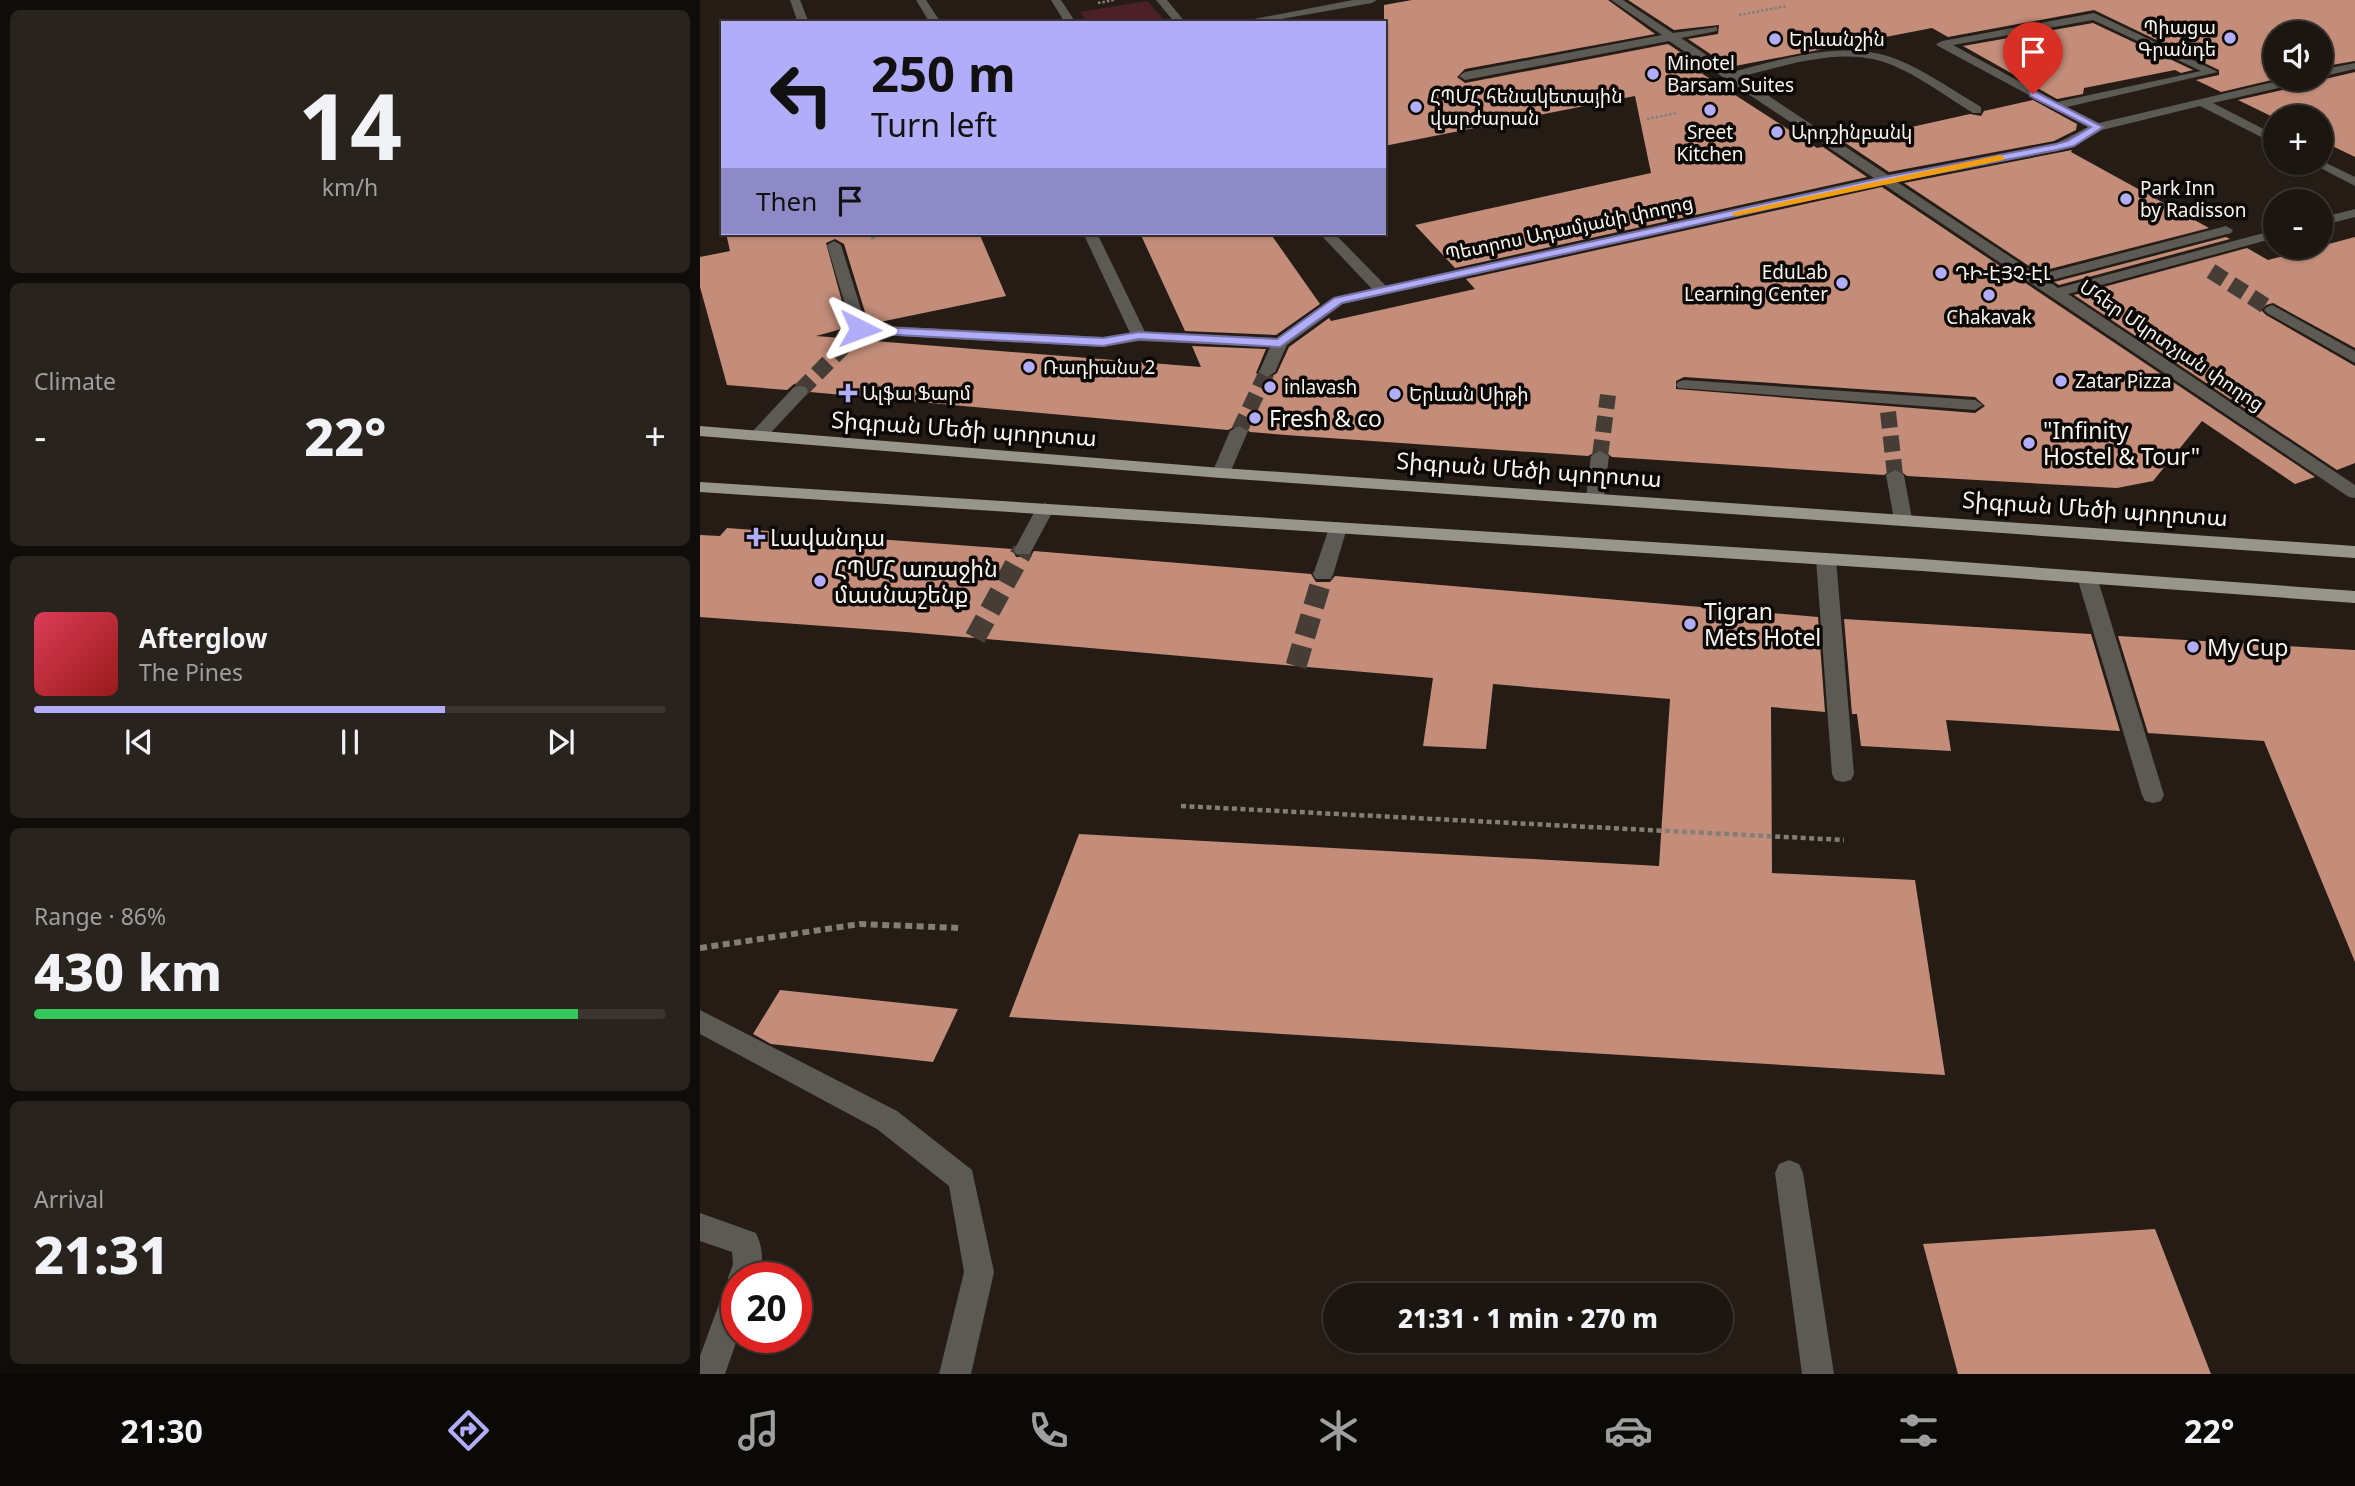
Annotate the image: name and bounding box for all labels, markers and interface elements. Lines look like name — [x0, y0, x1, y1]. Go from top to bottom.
place label: Պիացա Գրանդե — [2138, 14, 2216, 62]
map controls — [2263, 21, 2333, 259]
button: sound — [2263, 21, 2333, 91]
pin — [2003, 22, 2063, 94]
place label: Երևանշին — [1789, 26, 1885, 52]
marker: Պիացա Գրանդե — [2222, 30, 2238, 46]
marker: Երևանշին — [1767, 31, 1783, 47]
icon: arrive — [2014, 33, 2052, 71]
text: 250 m — [871, 40, 1016, 106]
icon: left — [756, 49, 847, 140]
place label: Minotel Barsam Suites — [1667, 50, 1794, 98]
text: 14 — [298, 63, 402, 187]
marker: Minotel Barsam Suites — [1645, 66, 1661, 82]
place label: ՀՊՄՀ հենակետային վարժարան — [1430, 83, 1623, 131]
marker: ՀՊՄՀ հենակետային վարժարան — [1408, 99, 1424, 115]
marker: Sreet Kitchen — [1702, 102, 1718, 118]
text: Turn left — [871, 103, 997, 146]
button: + — [2263, 105, 2333, 175]
place label: Sreet Kitchen — [1677, 119, 1743, 167]
place label: Արդշինբանկ — [1791, 119, 1912, 145]
marker: Արդշինբանկ — [1769, 124, 1785, 140]
text: km/h — [322, 171, 378, 203]
place label: Park Inn by Radisson — [2140, 175, 2246, 223]
icon: arrive — [831, 182, 869, 220]
text: Then — [756, 183, 817, 219]
street label: Պետրոս Ադամյանի փողոց — [1443, 189, 1695, 267]
button: − — [2263, 189, 2333, 259]
marker: Park Inn by Radisson — [2118, 191, 2134, 207]
place label: EduLab Learning Center — [1684, 259, 1828, 307]
place label: ԴԻ-ԷՅՉ-ԷԼ — [1955, 260, 2051, 286]
marker: ԴԻ-ԷՅՉ-ԷԼ — [1933, 265, 1949, 281]
street label: Մհեր Մկրտչյան փողոց — [2075, 274, 2269, 416]
marker: EduLab Learning Center — [1834, 275, 1850, 291]
marker: Chakavak — [1981, 287, 1997, 303]
position arrow — [823, 292, 897, 366]
place label: Chakavak — [1946, 304, 2032, 330]
place label: Ռադիանս 2 — [1043, 354, 1155, 380]
marker: Ռադիանս 2 — [1021, 359, 1037, 375]
text: Climate — [34, 365, 116, 397]
place label: Zatar Pizza — [2075, 368, 2172, 394]
marker: Zatar Pizza — [2053, 373, 2069, 389]
place label: inlavash — [1284, 374, 1357, 400]
marker: inlavash — [1262, 379, 1278, 395]
place label: Ալֆա Ֆարմ — [862, 380, 971, 406]
place label: Երևան Սիթի — [1409, 381, 1529, 407]
marker: Ալֆա Ֆարմ — [840, 385, 856, 401]
marker: Երևան Սիթի — [1387, 386, 1403, 402]
text: 22° — [304, 400, 386, 471]
place label: Fresh & co — [1269, 402, 1382, 434]
street label: Տիգրան Մեծի պողոտա — [830, 403, 1098, 453]
text: − — [34, 409, 46, 461]
text: + — [644, 409, 666, 461]
marker: Fresh & co — [1247, 410, 1263, 426]
place label: "Infinity Hostel & Tour" — [2043, 414, 2200, 472]
marker: "Infinity Hostel & Tour" — [2021, 435, 2037, 451]
street label: Տիգրան Մեծի պողոտա — [1395, 444, 1663, 494]
street label: Տիգրան Մեծի պողոտա — [1961, 483, 2229, 533]
place label: Լավանդա — [770, 521, 885, 553]
marker: Լավանդա — [748, 529, 764, 545]
place label: ՀՊՄՀ առաջին մասնաշենք — [834, 552, 998, 610]
marker: ՀՊՄՀ առաջին մասնաշենք — [812, 573, 828, 589]
place label: Tigran Mets Hotel — [1704, 595, 1821, 653]
marker: Tigran Mets Hotel — [1682, 616, 1698, 632]
text: Afterglow — [139, 620, 267, 656]
place label: My Cup — [2207, 631, 2288, 663]
marker: My Cup — [2185, 639, 2201, 655]
text: The Pines — [139, 656, 243, 688]
icon: previous — [120, 723, 158, 761]
icon: pause — [331, 723, 369, 761]
icon: next — [542, 723, 580, 761]
text: Range · 86% — [34, 900, 166, 932]
text: 430 km — [34, 935, 222, 1006]
text: Arrival — [34, 1183, 104, 1215]
text: 21:31 — [34, 1218, 169, 1289]
speed limit sign: 20 — [721, 1262, 812, 1353]
text: 21:31 · 1 min · 270 m — [1398, 1300, 1658, 1336]
icon: directions — [444, 1406, 493, 1455]
icon: music — [734, 1406, 783, 1455]
icon: phone — [1024, 1406, 1073, 1455]
icon: climate — [1314, 1406, 1363, 1455]
icon: car — [1604, 1406, 1653, 1455]
icon: filters — [1894, 1406, 1943, 1455]
text: 21:30 — [121, 1409, 203, 1452]
text: 22° — [2184, 1409, 2234, 1452]

